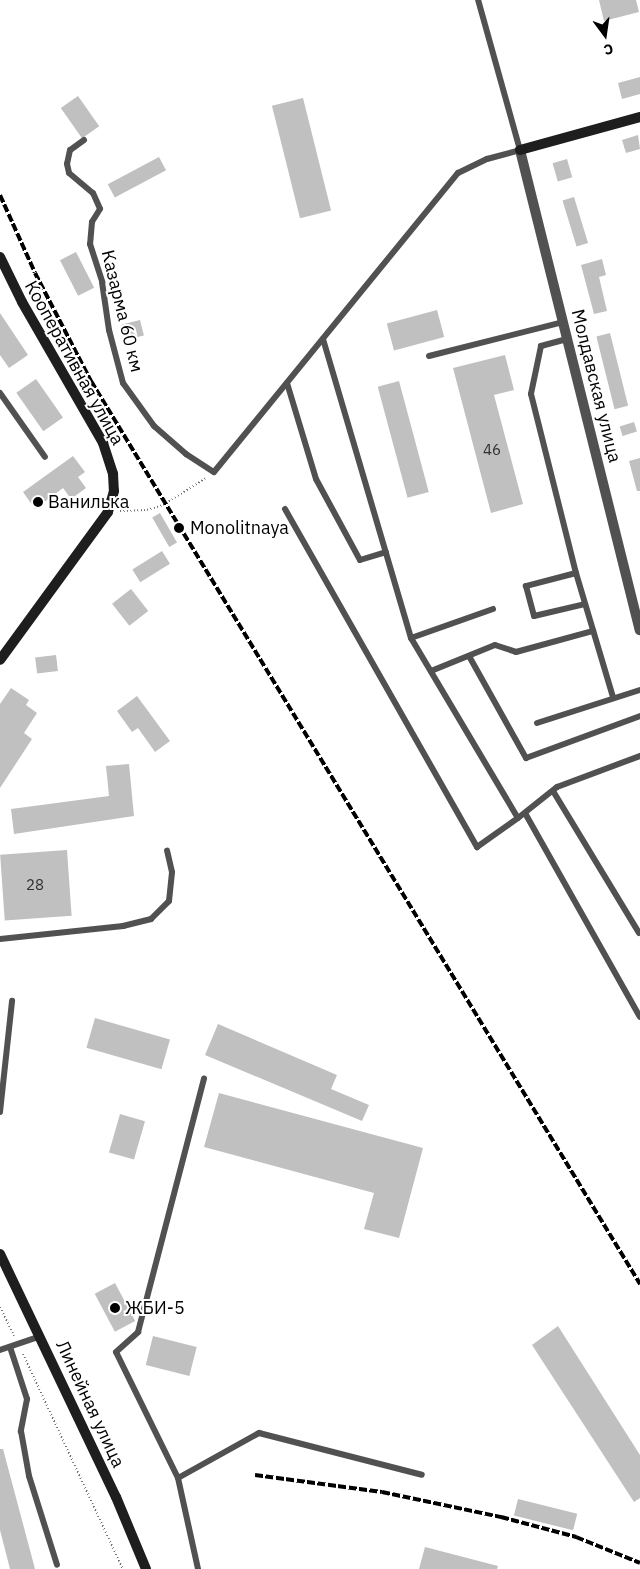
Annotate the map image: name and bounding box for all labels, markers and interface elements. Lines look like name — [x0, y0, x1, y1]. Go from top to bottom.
north arrow — [580, 10, 630, 60]
text: С — [602, 40, 615, 59]
street label: Казарма 60 км — [96, 248, 148, 374]
street label: Кооперативная улица — [20, 277, 128, 449]
street label: Молдавская улица — [566, 307, 626, 465]
house number: 46 — [483, 441, 501, 459]
place label: Ванилька — [48, 491, 129, 513]
marker: Ванилька — [32, 496, 44, 508]
place label: Monolitnaya — [190, 517, 289, 539]
marker: Monolitnaya — [172, 521, 186, 535]
house number: 28 — [26, 876, 44, 894]
place label: ЖБИ-5 — [125, 1297, 185, 1319]
marker: ЖБИ-5 — [109, 1302, 121, 1314]
street label: Линейная улица — [51, 1337, 129, 1471]

